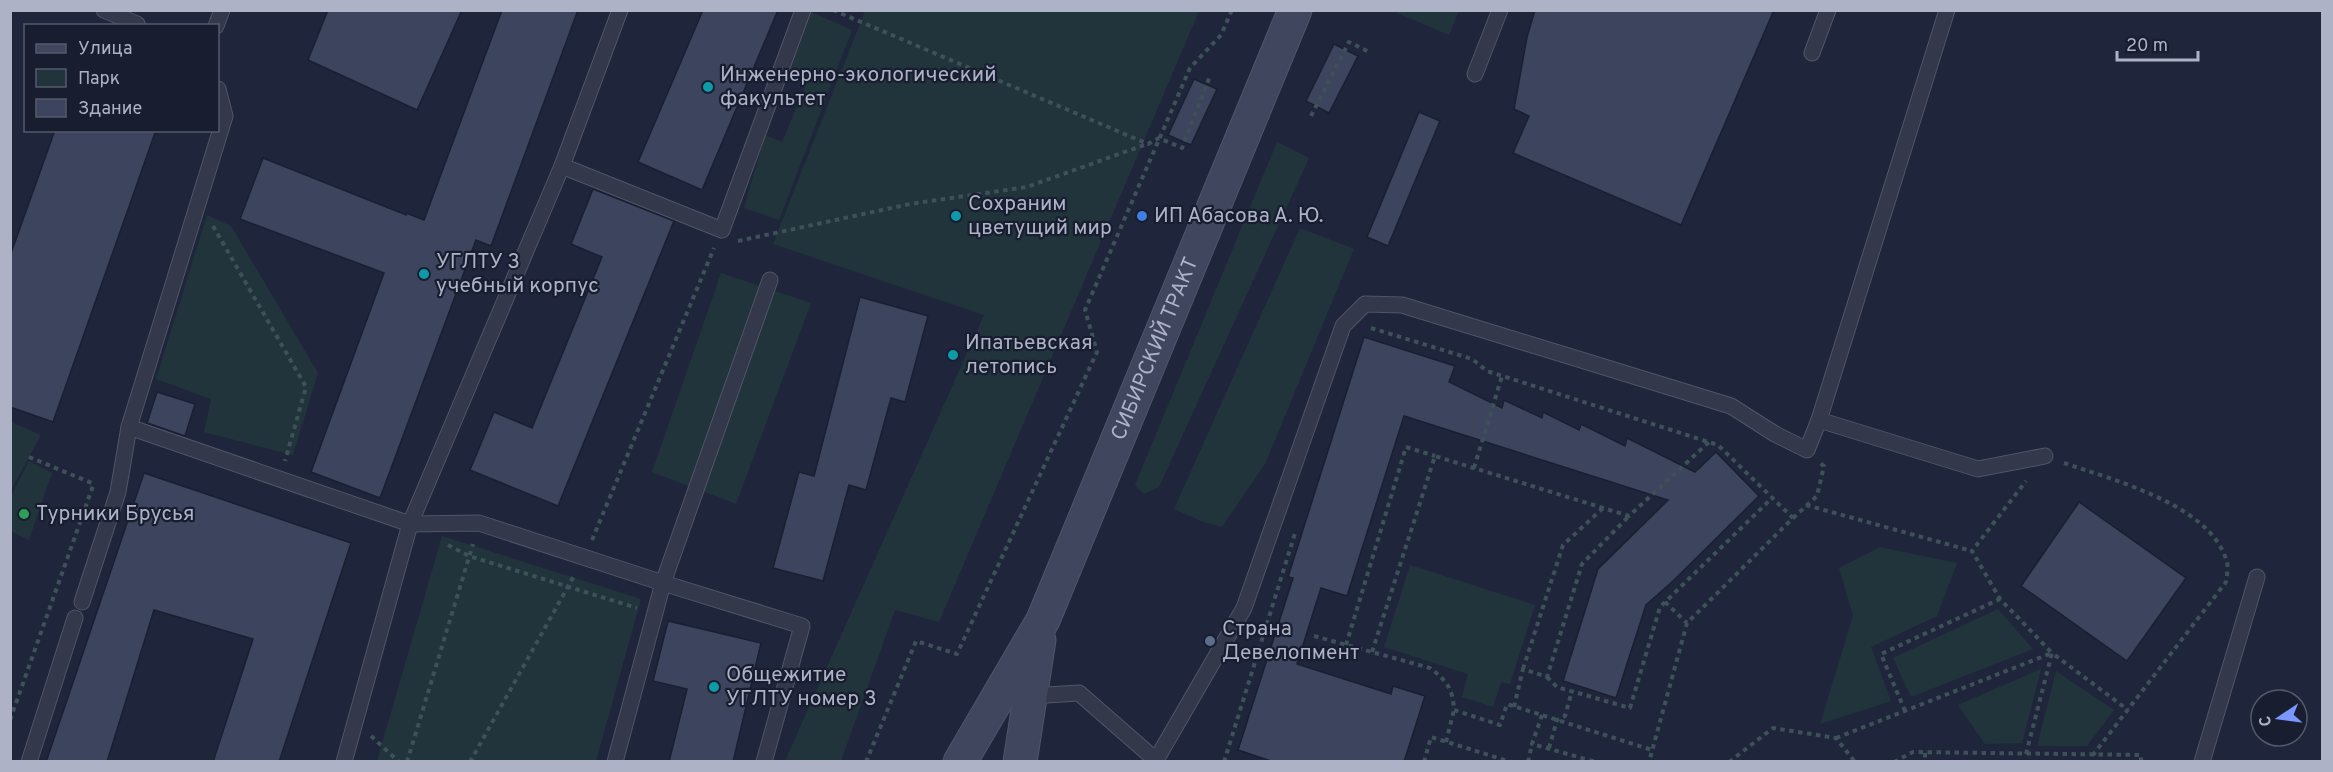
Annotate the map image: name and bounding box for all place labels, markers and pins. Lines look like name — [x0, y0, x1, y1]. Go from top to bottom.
place label: Инженерно-экологический факультет — [720, 62, 997, 113]
marker: Инженерно-экологический факультет — [701, 80, 715, 94]
place label: Сохраним цветущий мир — [968, 191, 1112, 242]
place label: ИП Абасова А. Ю. — [1154, 203, 1324, 230]
marker: Сохраним цветущий мир — [949, 209, 963, 223]
marker: ИП Абасова А. Ю. — [1135, 209, 1149, 223]
place label: УГЛТУ 3 учебный корпус — [436, 249, 599, 300]
marker: УГЛТУ 3 учебный корпус — [417, 267, 431, 281]
place label: Ипатьевская летопись — [965, 330, 1093, 381]
marker: Ипатьевская летопись — [946, 348, 960, 362]
place label: Турники Брусья — [36, 501, 194, 528]
marker: Турники Брусья — [17, 507, 31, 521]
place label: Страна Девелопмент — [1222, 616, 1360, 667]
marker: Страна Девелопмент — [1203, 634, 1217, 648]
place label: Общежитие УГЛТУ номер 3 — [726, 662, 877, 713]
marker: Общежитие УГЛТУ номер 3 — [707, 680, 721, 694]

